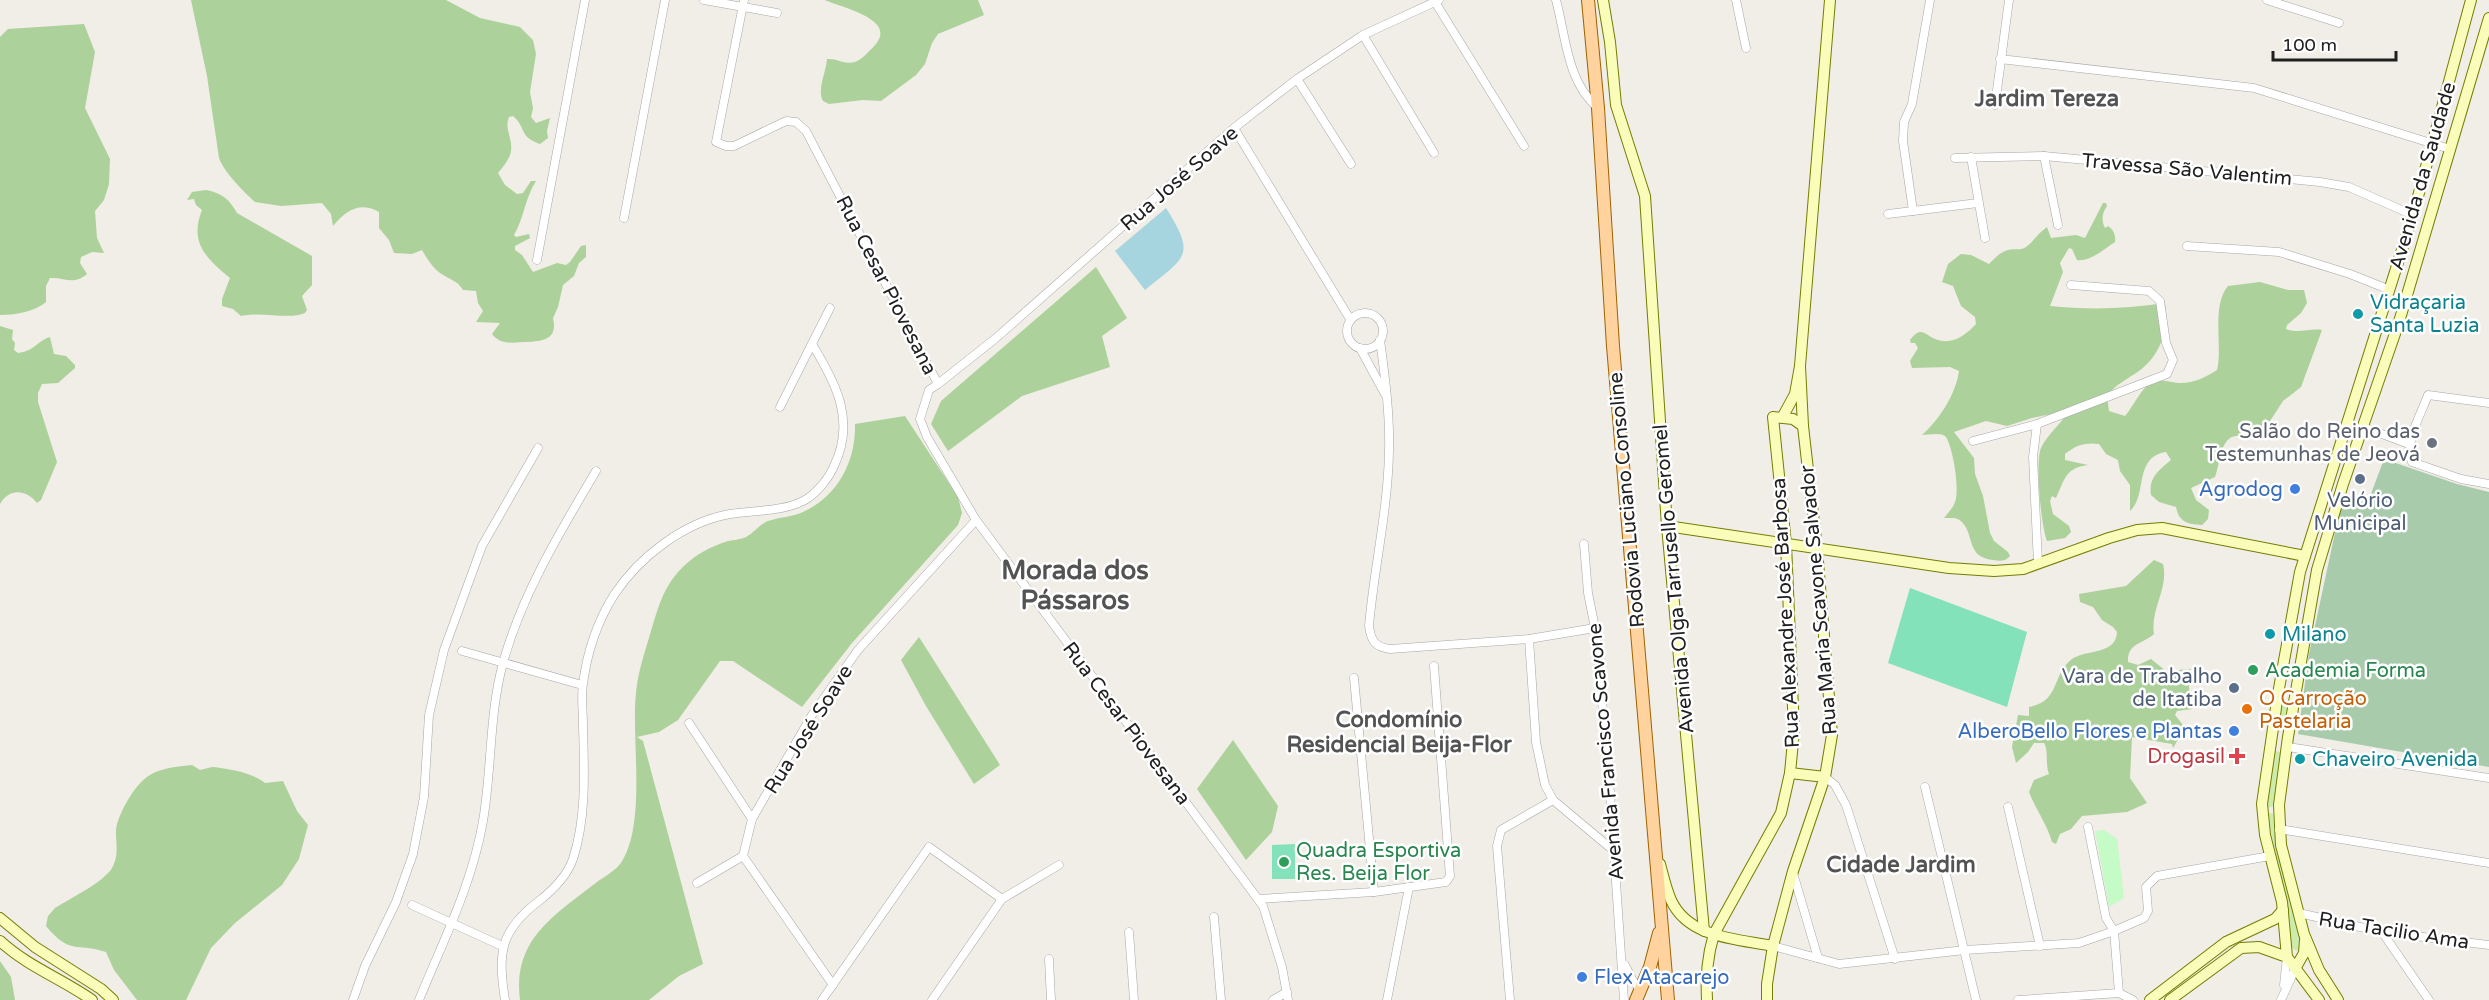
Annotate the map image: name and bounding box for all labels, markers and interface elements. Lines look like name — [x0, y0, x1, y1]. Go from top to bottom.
scale bar — [2273, 24, 2396, 62]
text: 100 m — [2282, 34, 2337, 56]
street label: Avenida da Saudade — [2385, 79, 2461, 273]
district label: Jardim Tereza — [1974, 86, 2119, 112]
street label: Rua José Soave — [1116, 121, 1243, 236]
street label: Travessa São Valentim — [2081, 149, 2293, 191]
street label: Rua Cesar Piovesana — [831, 192, 942, 379]
place label: Vidraçaria Santa Luzia — [2370, 291, 2479, 338]
marker: Vidraçaria Santa Luzia — [2351, 307, 2365, 321]
street label: Rodovia Luciano Consoline — [1604, 371, 1650, 629]
place label: Salão do Reino das Testemunhas de Jeová — [2205, 420, 2420, 467]
street label: Avenida Olga Tarrusello Geromel — [1649, 423, 1699, 735]
marker: Salão do Reino das Testemunhas de Jeová — [2425, 436, 2439, 450]
street label: Rua Maria Scavone Salvador — [1795, 464, 1843, 736]
marker: Velório Municipal — [2353, 472, 2367, 486]
street label: Rua Alexandre José Barbosa — [1767, 477, 1805, 749]
place label: Agrodog — [2199, 478, 2283, 502]
marker: Agrodog — [2288, 482, 2302, 496]
place label: Velório Municipal — [2314, 489, 2406, 536]
district label: Morada dos Pássaros — [1001, 555, 1149, 616]
street label: Avenida Francisco Scavone — [1583, 622, 1629, 882]
place label: Milano — [2282, 623, 2347, 647]
marker: Milano — [2263, 627, 2277, 641]
street label: Rua Cesar Piovesana — [1057, 637, 1195, 810]
place label: Academia Forma — [2265, 659, 2426, 683]
street label: Rua José Soave — [760, 661, 858, 799]
marker: Academia Forma — [2246, 663, 2260, 677]
place label: Vara de Trabalho de Itatiba — [2062, 665, 2222, 712]
marker: Vara de Trabalho de Itatiba — [2227, 681, 2241, 695]
place label: O Carroção Pastelaria — [2259, 687, 2367, 734]
marker: O Carroção Pastelaria — [2240, 702, 2254, 716]
district label: Condomínio Residencial Beija-Flor — [1286, 707, 1512, 758]
place label: AlberoBello Flores e Plantas — [1958, 720, 2222, 744]
marker: AlberoBello Flores e Plantas — [2227, 724, 2241, 738]
place label: Drogasil — [2147, 745, 2225, 769]
place label: Chaveiro Avenida — [2312, 748, 2478, 772]
marker: Drogasil — [2230, 749, 2244, 763]
marker: Chaveiro Avenida — [2293, 752, 2307, 766]
place label: Quadra Esportiva Res. Beija Flor — [1296, 839, 1461, 886]
district label: Cidade Jardim — [1826, 852, 1976, 878]
marker: Quadra Esportiva Res. Beija Flor — [1277, 855, 1291, 869]
street label: Rua Tacilio Ama — [2317, 907, 2471, 955]
place label: Flex Atacarejo — [1594, 966, 1729, 990]
marker: Flex Atacarejo — [1575, 970, 1589, 984]

